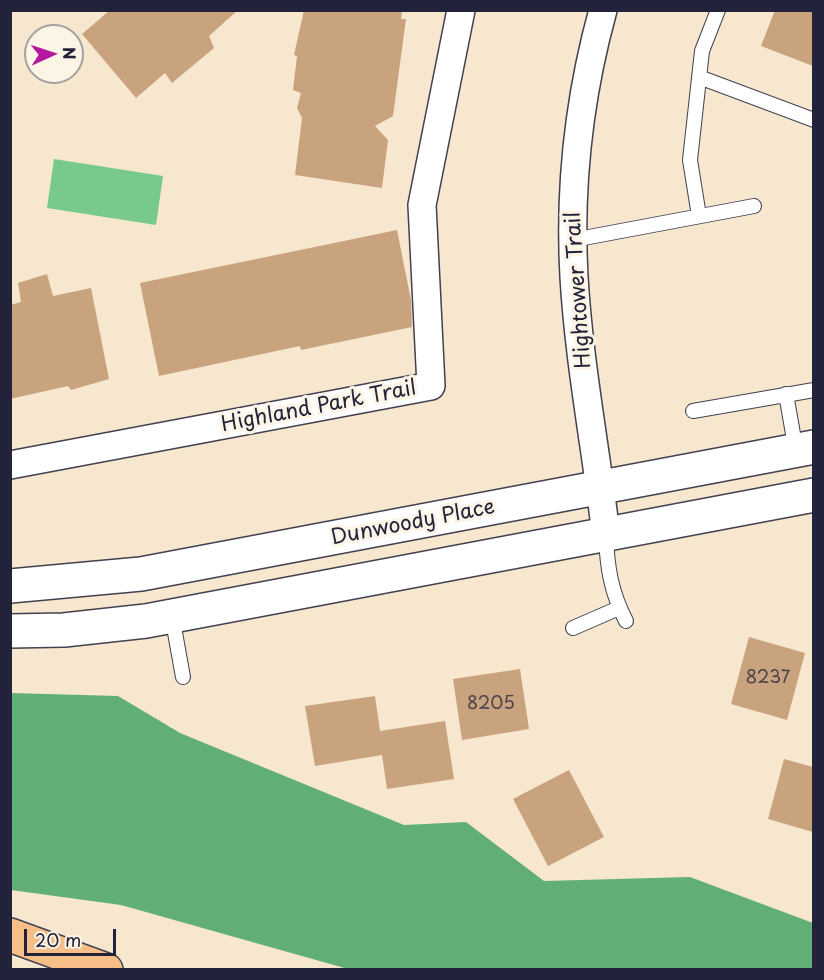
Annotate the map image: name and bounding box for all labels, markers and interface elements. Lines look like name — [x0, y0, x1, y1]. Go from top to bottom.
north arrow — [24, 24, 84, 84]
text: N — [58, 46, 82, 60]
street label: Hightower Trail — [561, 211, 597, 369]
street label: Highland Park Trail — [219, 376, 419, 438]
street label: Dunwoody Place — [329, 495, 497, 551]
house number: 8237 — [746, 667, 790, 689]
house number: 8205 — [467, 693, 515, 715]
scale bar — [27, 917, 118, 955]
text: 20 m — [35, 926, 81, 953]

